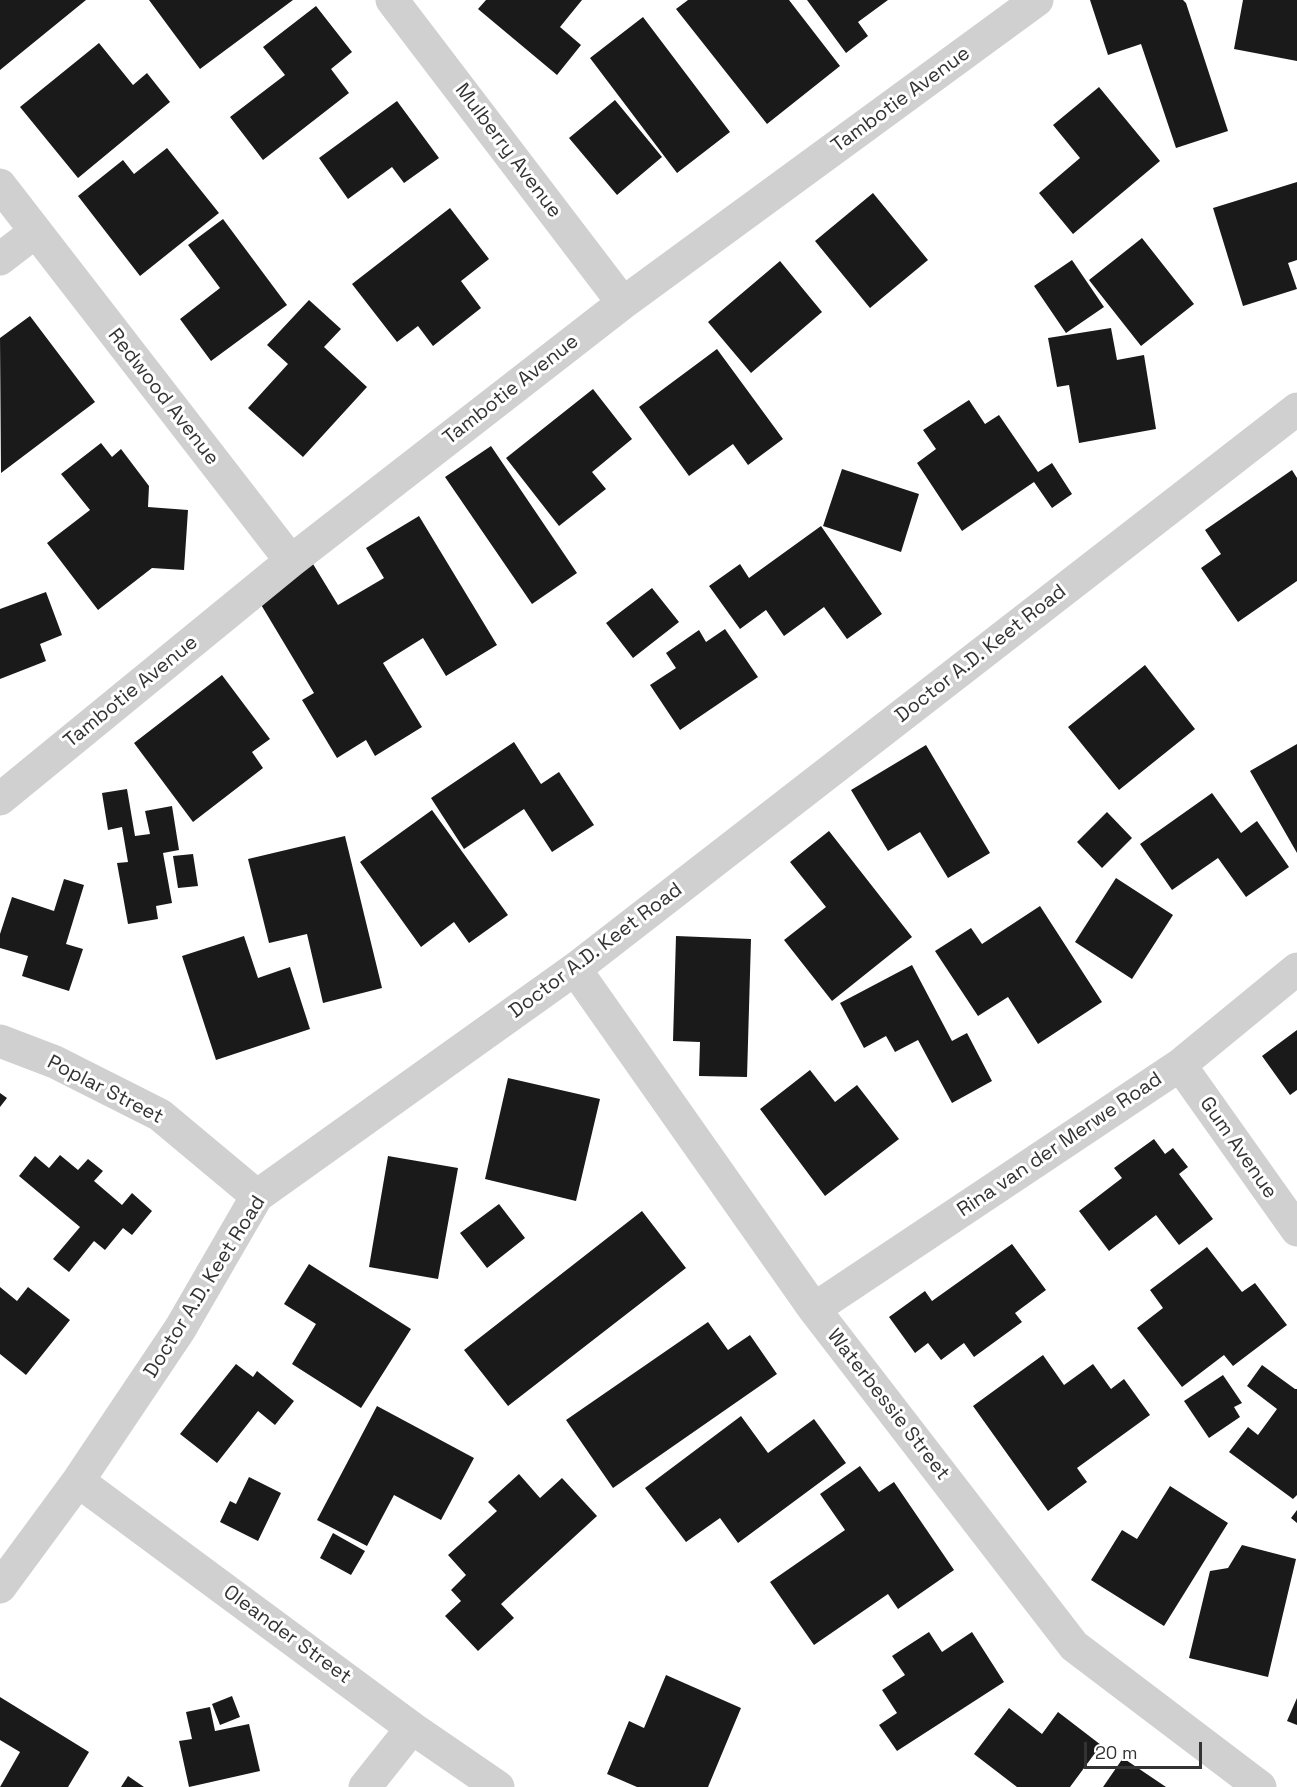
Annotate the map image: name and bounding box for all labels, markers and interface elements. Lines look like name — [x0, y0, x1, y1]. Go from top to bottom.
street label: Tambotie Avenue — [827, 42, 975, 158]
street label: Mulberry Avenue — [450, 79, 566, 223]
street label: Redwood Avenue — [102, 324, 224, 470]
street label: Tambotie Avenue — [438, 330, 584, 450]
street label: Doctor A.D. Keet Road — [891, 580, 1071, 728]
street label: Tambotie Avenue — [59, 631, 203, 753]
street label: Doctor A.D. Keet Road — [505, 878, 687, 1024]
street label: Poplar Street — [43, 1050, 167, 1130]
street label: Rina van der Merwe Road — [953, 1067, 1167, 1223]
street label: Gum Avenue — [1194, 1093, 1282, 1203]
street label: Doctor A.D. Keet Road — [139, 1191, 271, 1383]
street label: Waterbessie Street — [822, 1325, 954, 1485]
street label: Oleander Street — [218, 1580, 356, 1690]
scale bar — [1087, 1730, 1206, 1768]
text: 20 m — [1095, 1741, 1138, 1764]

